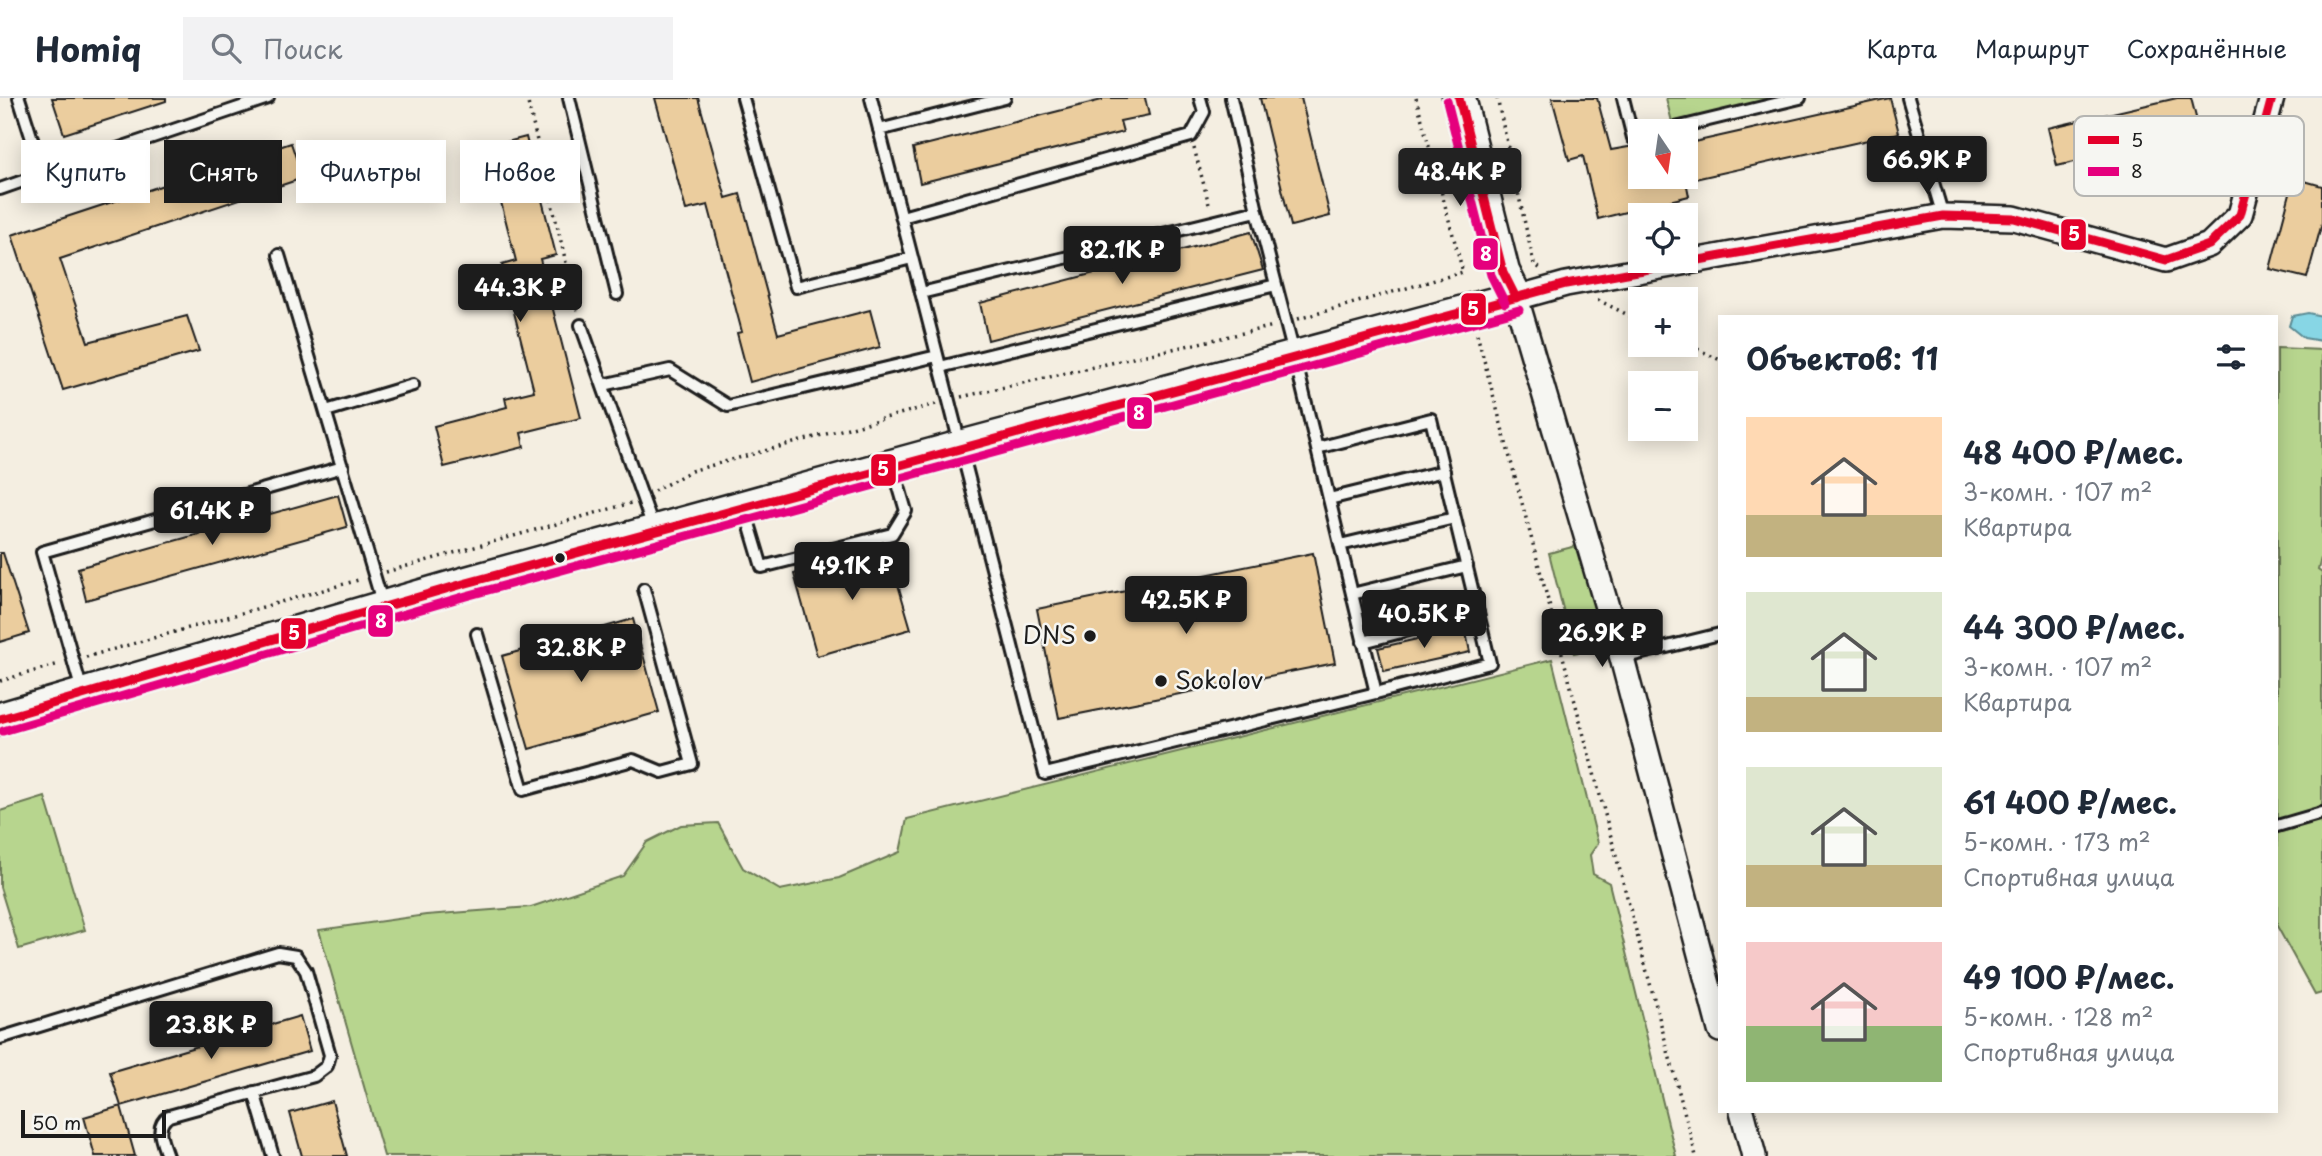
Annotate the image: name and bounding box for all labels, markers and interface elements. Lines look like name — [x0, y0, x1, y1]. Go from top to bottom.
search box — [183, 17, 673, 80]
text: Homiq — [35, 23, 141, 73]
icon: search — [207, 29, 245, 67]
text: Поиск — [263, 29, 342, 68]
text: Карта — [1866, 30, 1937, 66]
text: Маршрут — [1975, 30, 2089, 66]
text: Сохранённые — [2127, 30, 2287, 66]
legend — [2074, 116, 2304, 196]
north arrow — [1628, 119, 1698, 189]
map controls — [1628, 119, 1698, 441]
text: 5 — [2131, 125, 2143, 153]
pin: 66.9K ₽ — [1862, 136, 1992, 196]
chip: Купить — [21, 140, 150, 203]
chip: Снять — [164, 140, 282, 203]
chip: Фильтры — [296, 140, 446, 203]
chip: Новое — [460, 140, 580, 203]
text: 66.9K ₽ — [1883, 141, 1971, 176]
pin: 48.4K ₽ — [1395, 148, 1525, 208]
text: 48.4K ₽ — [1414, 153, 1506, 188]
text: 8 — [2131, 156, 2143, 184]
button: locate — [1628, 203, 1698, 273]
line badge: 5 — [2060, 218, 2087, 251]
text: 5 — [2068, 219, 2080, 247]
pin: 82.1K ₽ — [1057, 226, 1187, 286]
text: 82.1K ₽ — [1080, 231, 1164, 266]
line badge: 8 — [1472, 237, 1499, 271]
text: 8 — [1480, 239, 1492, 267]
pin: 44.3K ₽ — [455, 264, 585, 324]
text: 44.3K ₽ — [474, 269, 566, 304]
button: + — [1628, 287, 1698, 357]
line badge: 5 — [1460, 292, 1487, 326]
text: 5 — [1467, 294, 1479, 322]
text: Объектов: 11 — [1746, 335, 1939, 380]
icon: filters — [2212, 338, 2250, 376]
button: − — [1628, 371, 1698, 441]
line badge: 8 — [1126, 396, 1153, 430]
text: 8 — [1133, 398, 1145, 426]
text: 48 400 ₽/мес. — [1963, 429, 2183, 474]
icon: home — [1802, 445, 1886, 529]
line badge: 5 — [870, 453, 897, 487]
text: 5 — [877, 454, 889, 482]
text: 3-комн. · 107 m² — [1963, 474, 2152, 509]
pin: 61.4K ₽ — [147, 488, 277, 547]
text: 61.4K ₽ — [170, 492, 254, 527]
text: Квартира — [1963, 509, 2071, 544]
pin: 49.1K ₽ — [787, 542, 917, 602]
text: 49.1K ₽ — [810, 547, 894, 582]
unlabelled marker — [553, 551, 567, 565]
pin: 42.5K ₽ — [1121, 576, 1251, 636]
text: 42.5K ₽ — [1141, 581, 1231, 616]
pin: 40.5K ₽ — [1359, 590, 1489, 650]
text: 40.5K ₽ — [1378, 595, 1470, 630]
line badge: 8 — [367, 604, 394, 638]
text: 44 300 ₽/мес. — [1963, 604, 2185, 649]
text: 8 — [375, 606, 387, 634]
pin: 26.9K ₽ — [1537, 610, 1667, 669]
text: 26.9K ₽ — [1558, 614, 1646, 649]
place label: DNS — [1023, 616, 1076, 652]
line badge: 5 — [280, 617, 307, 650]
text: 5 — [288, 618, 300, 646]
icon: home — [1802, 620, 1886, 704]
pin: 32.8K ₽ — [516, 624, 646, 684]
marker: DNS — [1082, 628, 1098, 644]
text: 32.8K ₽ — [536, 629, 626, 664]
text: 3-комн. · 107 m² — [1963, 649, 2152, 684]
place label: Sokolov — [1175, 661, 1263, 697]
marker: Sokolov — [1153, 673, 1169, 689]
text: Квартира — [1963, 684, 2071, 719]
text: 61 400 ₽/мес. — [1963, 779, 2177, 824]
icon: home — [1802, 795, 1886, 879]
text: 5-комн. · 173 m² — [1963, 824, 2151, 859]
text: Спортивная улица — [1963, 859, 2174, 894]
text: 49 100 ₽/мес. — [1963, 954, 2175, 999]
icon: home — [1802, 970, 1886, 1054]
text: 5-комн. · 128 m² — [1963, 999, 2153, 1034]
pin: 23.8K ₽ — [146, 1002, 276, 1061]
text: 23.8K ₽ — [165, 1006, 257, 1041]
text: Спортивная улица — [1963, 1034, 2174, 1069]
scale bar — [21, 1107, 166, 1139]
text: 50 m — [32, 1108, 81, 1136]

